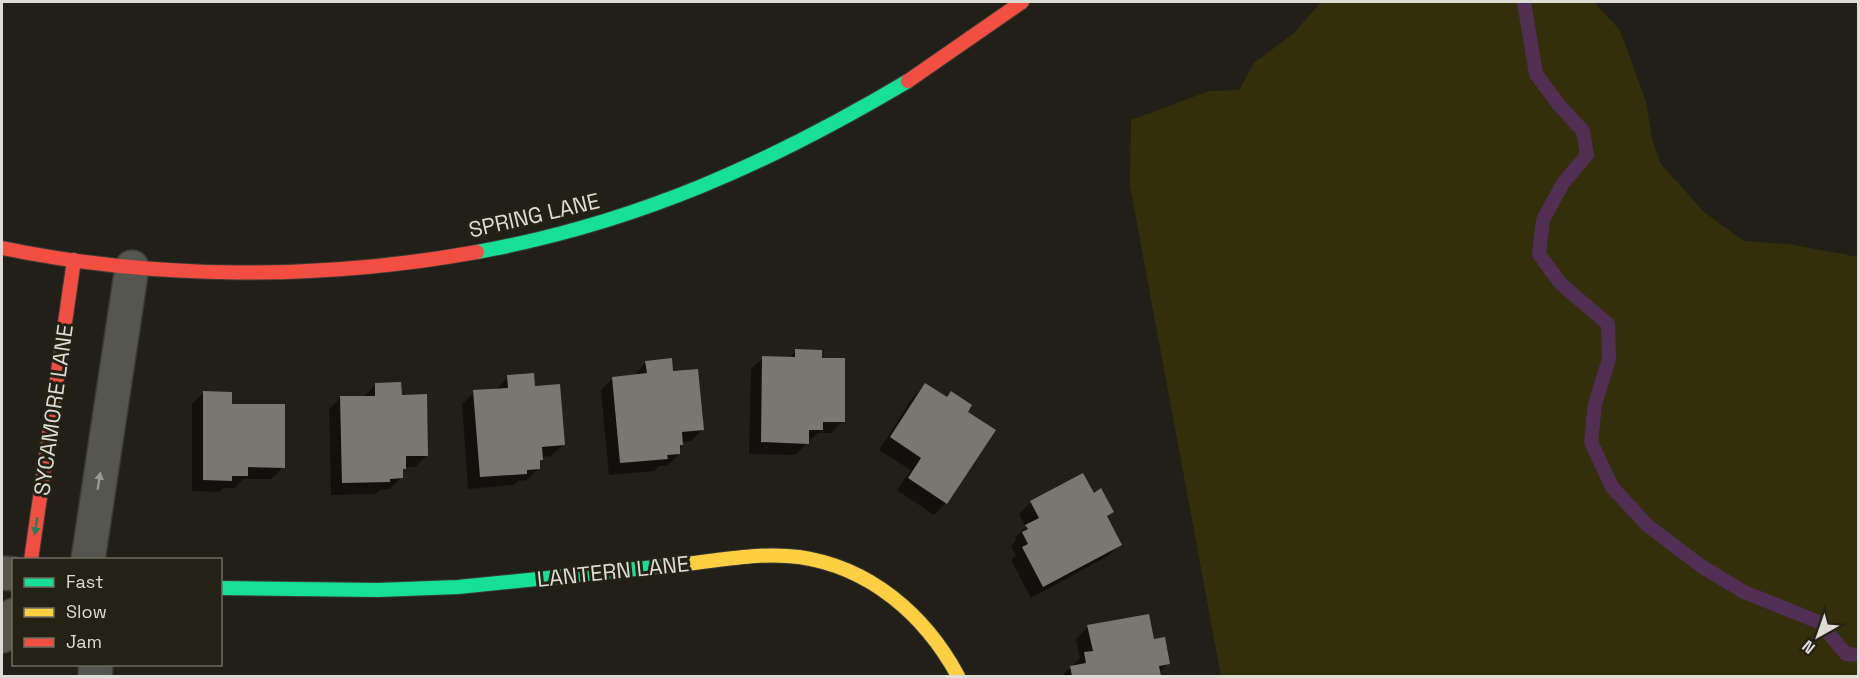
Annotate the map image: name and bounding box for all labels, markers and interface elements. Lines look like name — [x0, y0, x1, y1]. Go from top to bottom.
street label: SPRING LANE — [466, 186, 602, 244]
street label: SYCAMORE LANE — [27, 323, 79, 497]
one-way arrow — [95, 471, 104, 490]
one-way arrow — [32, 516, 41, 535]
street label: LANTERN LANE — [536, 549, 690, 593]
legend — [12, 558, 222, 666]
text: Fast — [66, 570, 103, 593]
text: Slow — [66, 600, 107, 623]
north arrow — [1788, 606, 1848, 666]
text: Jam — [66, 630, 102, 653]
text: N — [1798, 636, 1820, 659]

